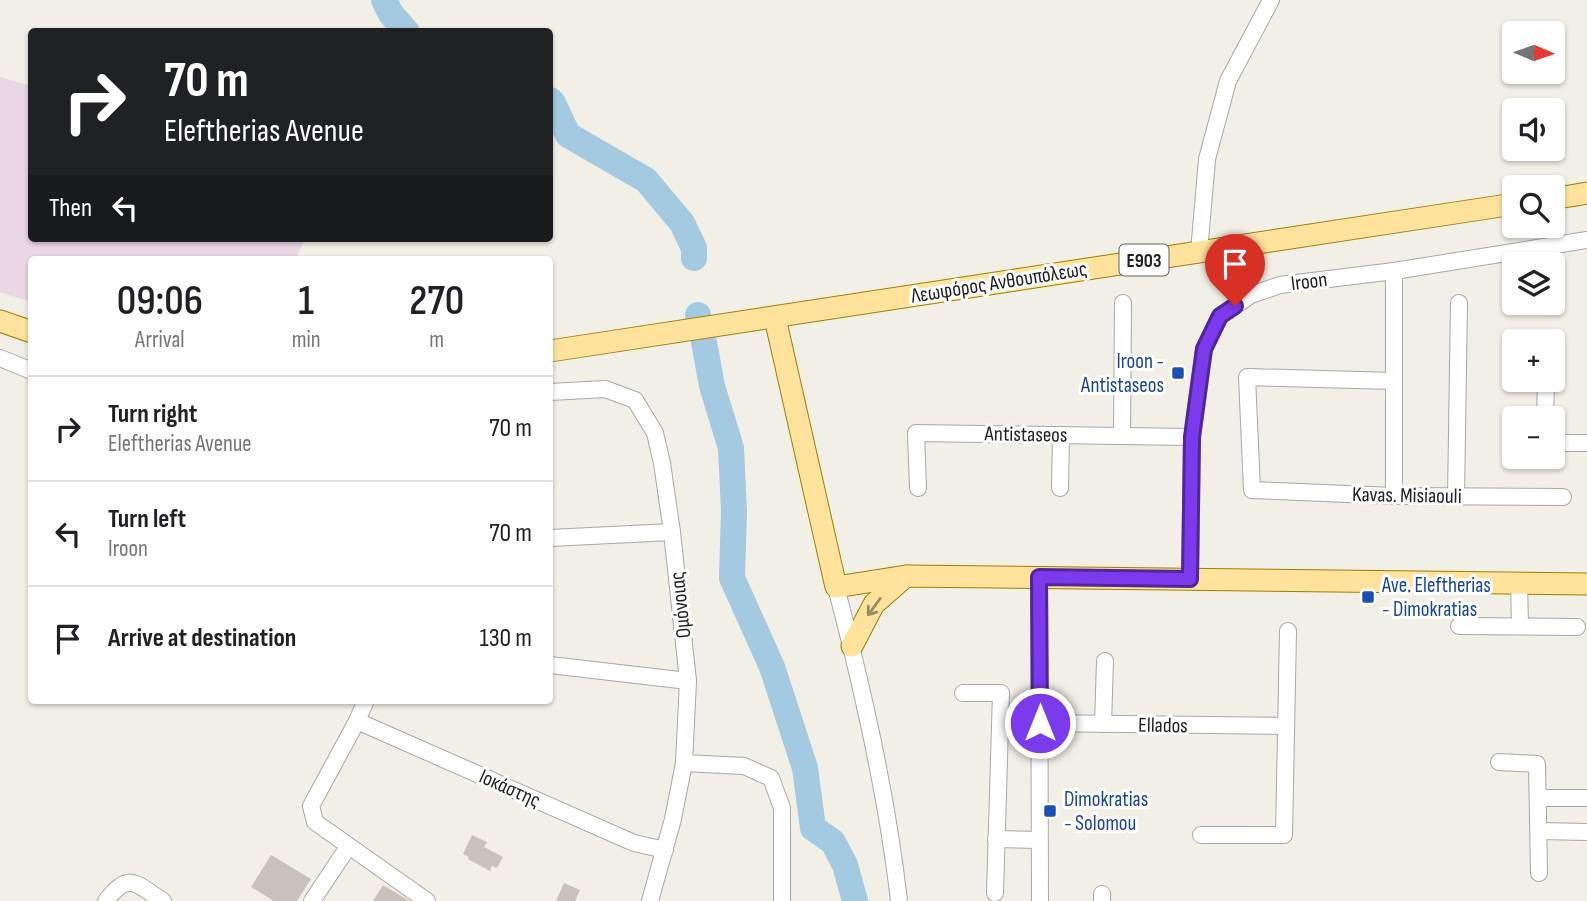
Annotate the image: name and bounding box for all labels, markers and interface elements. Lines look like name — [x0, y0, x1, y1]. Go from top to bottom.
north arrow — [1502, 21, 1564, 84]
map controls — [1502, 21, 1565, 469]
text: 70 m — [164, 52, 249, 111]
icon: right — [49, 56, 140, 147]
button: sound — [1502, 98, 1565, 161]
text: Eleftherias Avenue — [164, 112, 364, 151]
button: search — [1502, 175, 1565, 238]
icon: left — [106, 189, 144, 227]
text: Then — [49, 193, 92, 224]
pin — [1205, 234, 1265, 306]
road number: E903 — [1120, 244, 1168, 276]
icon: arrive — [1216, 245, 1254, 283]
button: layers — [1502, 252, 1565, 315]
street label: Λεωφόρος Ανθουπόλεως — [908, 256, 1089, 309]
street label: Iroon — [1289, 267, 1329, 296]
text: 09:06 — [117, 276, 203, 327]
text: 1 — [298, 276, 314, 327]
text: 270 — [409, 276, 464, 327]
text: Arrival — [135, 326, 185, 354]
text: min — [292, 326, 321, 354]
text: m — [429, 326, 444, 354]
button: + — [1502, 329, 1565, 392]
place label: Iroon - Antistaseos — [1080, 349, 1164, 398]
marker: Iroon - Antistaseos — [1170, 365, 1186, 381]
text: Turn right — [108, 399, 197, 430]
button: − — [1502, 406, 1565, 469]
icon: right — [49, 410, 87, 448]
text: 70 m — [489, 413, 532, 444]
street label: Antistaseos — [983, 421, 1068, 448]
text: Eleftherias Avenue — [108, 430, 252, 458]
street label: Kavas. Misiaouli — [1352, 482, 1462, 509]
text: Turn left — [108, 504, 186, 535]
icon: left — [49, 515, 87, 553]
text: 70 m — [489, 518, 532, 549]
text: Iroon — [108, 535, 148, 563]
street label: Ομόνοιας — [665, 570, 696, 639]
place label: Ave. Eleftherias - Dimokratias — [1381, 573, 1491, 622]
marker: Ave. Eleftherias - Dimokratias — [1360, 589, 1376, 605]
one-way arrow — [867, 598, 882, 617]
icon: arrive — [49, 620, 87, 658]
text: Arrive at destination — [108, 623, 296, 654]
text: 130 m — [480, 623, 532, 654]
position arrow — [1003, 686, 1077, 760]
street label: Ellados — [1138, 713, 1188, 738]
street label: Ιοκάστης — [475, 764, 544, 813]
place label: Dimokratias - Solomou — [1064, 787, 1148, 836]
marker: Dimokratias - Solomou — [1042, 803, 1058, 819]

